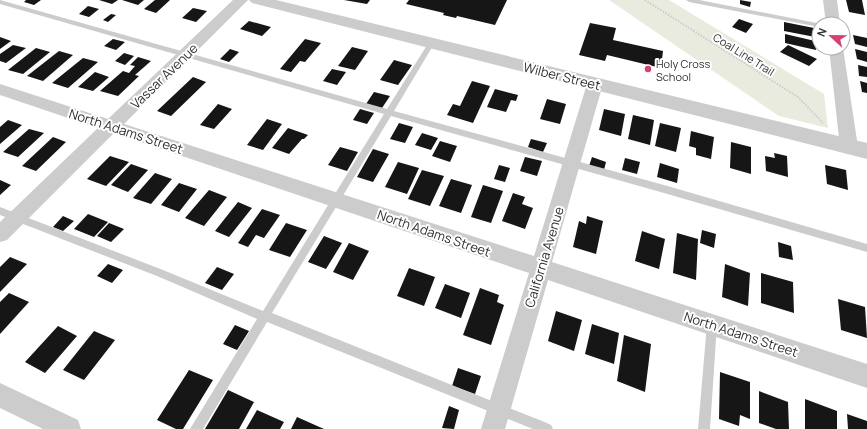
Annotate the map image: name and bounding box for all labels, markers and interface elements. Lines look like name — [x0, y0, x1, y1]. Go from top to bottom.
north arrow — [811, 16, 851, 56]
text: N — [813, 26, 830, 39]
street label: Coal Line Trail — [711, 29, 777, 79]
street label: Vassar Avenue — [126, 39, 202, 113]
place label: Holy Cross School — [656, 56, 711, 84]
street label: Wilber Street — [522, 58, 602, 94]
marker: Holy Cross School — [643, 64, 653, 74]
street label: North Adams Street — [67, 104, 185, 158]
street label: California Avenue — [520, 204, 568, 310]
street label: North Adams Street — [375, 205, 493, 261]
street label: North Adams Street — [682, 307, 800, 361]

